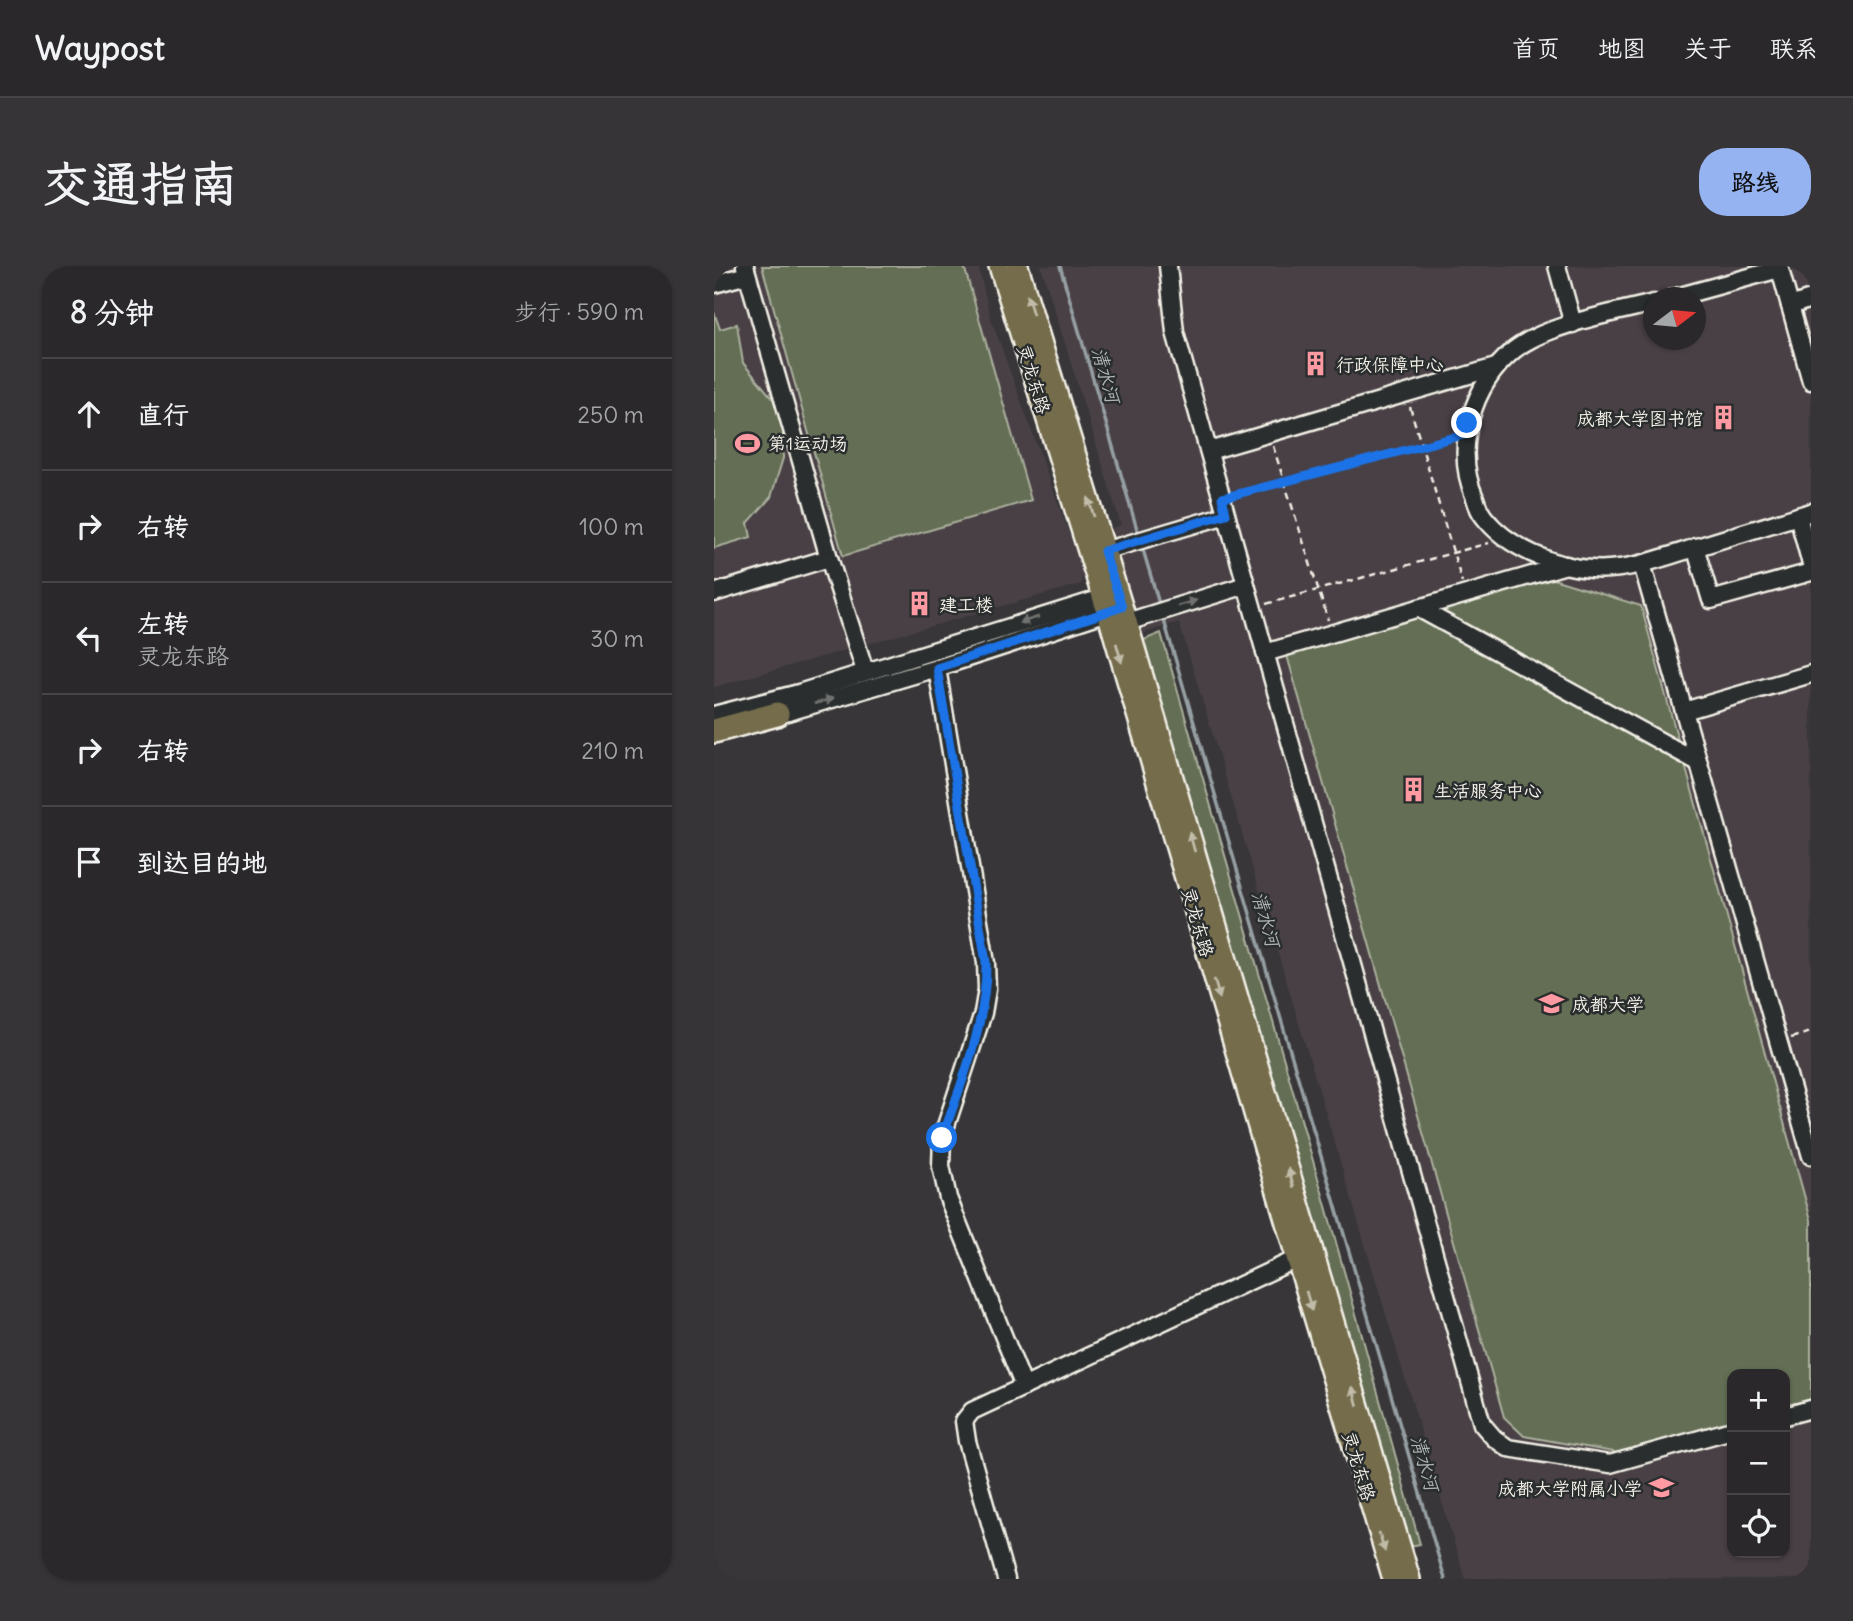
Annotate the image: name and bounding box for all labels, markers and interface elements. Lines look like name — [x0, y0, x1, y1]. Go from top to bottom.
text: Waypost — [35, 27, 165, 69]
text: 首页 — [1512, 33, 1560, 63]
text: 地图 — [1598, 33, 1646, 63]
text: 关于 — [1684, 33, 1732, 63]
text: 联系 — [1770, 33, 1818, 63]
button: 路线 — [1699, 148, 1811, 216]
text: 交通指南 — [42, 153, 238, 214]
north arrow — [1643, 287, 1706, 350]
text: 8 分钟 — [70, 293, 154, 331]
one-way arrow — [1024, 294, 1034, 315]
text: 步行 · 590 m — [515, 297, 644, 326]
street label: 灵龙东路 — [1012, 341, 1056, 417]
water label: 清水河 — [1087, 344, 1126, 409]
building icon: 行政保障中心 — [1302, 350, 1330, 378]
place label: 行政保障中心 — [1336, 353, 1444, 376]
icon: ahead — [70, 395, 108, 433]
text: 直行 — [137, 398, 189, 431]
text: 250 m — [577, 400, 644, 429]
building icon: 成都大学图书馆 — [1709, 404, 1737, 432]
route end — [1451, 407, 1482, 438]
place label: 成都大学图书馆 — [1577, 407, 1703, 430]
sports icon: 第1运动场 — [734, 429, 762, 457]
place label: 第1运动场 — [768, 432, 847, 455]
one-way arrow — [1085, 496, 1096, 517]
icon: right — [70, 507, 108, 545]
text: 右转 — [137, 510, 189, 543]
text: 100 m — [579, 512, 644, 541]
building icon: 建工楼 — [905, 590, 933, 618]
place label: 建工楼 — [939, 593, 993, 616]
one-way arrow — [1177, 598, 1198, 608]
text: 左转 — [137, 607, 189, 640]
one-way arrow — [1018, 616, 1039, 626]
icon: left — [70, 619, 108, 657]
text: 30 m — [590, 624, 644, 653]
text: 灵龙东路 — [137, 641, 229, 670]
one-way arrow — [1114, 643, 1124, 664]
one-way arrow — [814, 695, 835, 705]
icon: right — [70, 731, 108, 769]
text: 右转 — [137, 734, 189, 767]
text: 210 m — [581, 736, 644, 765]
building icon: 生活服务中心 — [1400, 776, 1428, 804]
place label: 生活服务中心 — [1434, 779, 1542, 802]
one-way arrow — [1186, 832, 1196, 853]
icon: arrive — [70, 843, 108, 881]
text: 到达目的地 — [137, 846, 267, 879]
street label: 灵龙东路 — [1177, 884, 1219, 960]
water label: 清水河 — [1247, 888, 1286, 953]
one-way arrow — [1213, 978, 1223, 999]
school or university icon: 成都大学 — [1538, 990, 1566, 1018]
place label: 成都大学 — [1572, 993, 1644, 1016]
route start — [926, 1122, 957, 1153]
one-way arrow — [1285, 1167, 1295, 1188]
one-way arrow — [1305, 1291, 1315, 1312]
map controls — [1727, 1369, 1790, 1558]
button: + — [1727, 1369, 1790, 1432]
one-way arrow — [1350, 1385, 1360, 1406]
street label: 灵龙东路 — [1337, 1428, 1381, 1504]
water label: 清水河 — [1406, 1432, 1445, 1497]
button: − — [1727, 1432, 1790, 1495]
school or university icon: 成都大学附属小学 — [1648, 1474, 1676, 1502]
place label: 成都大学附属小学 — [1498, 1477, 1642, 1500]
button: locate — [1727, 1495, 1790, 1558]
one-way arrow — [1377, 1532, 1388, 1553]

